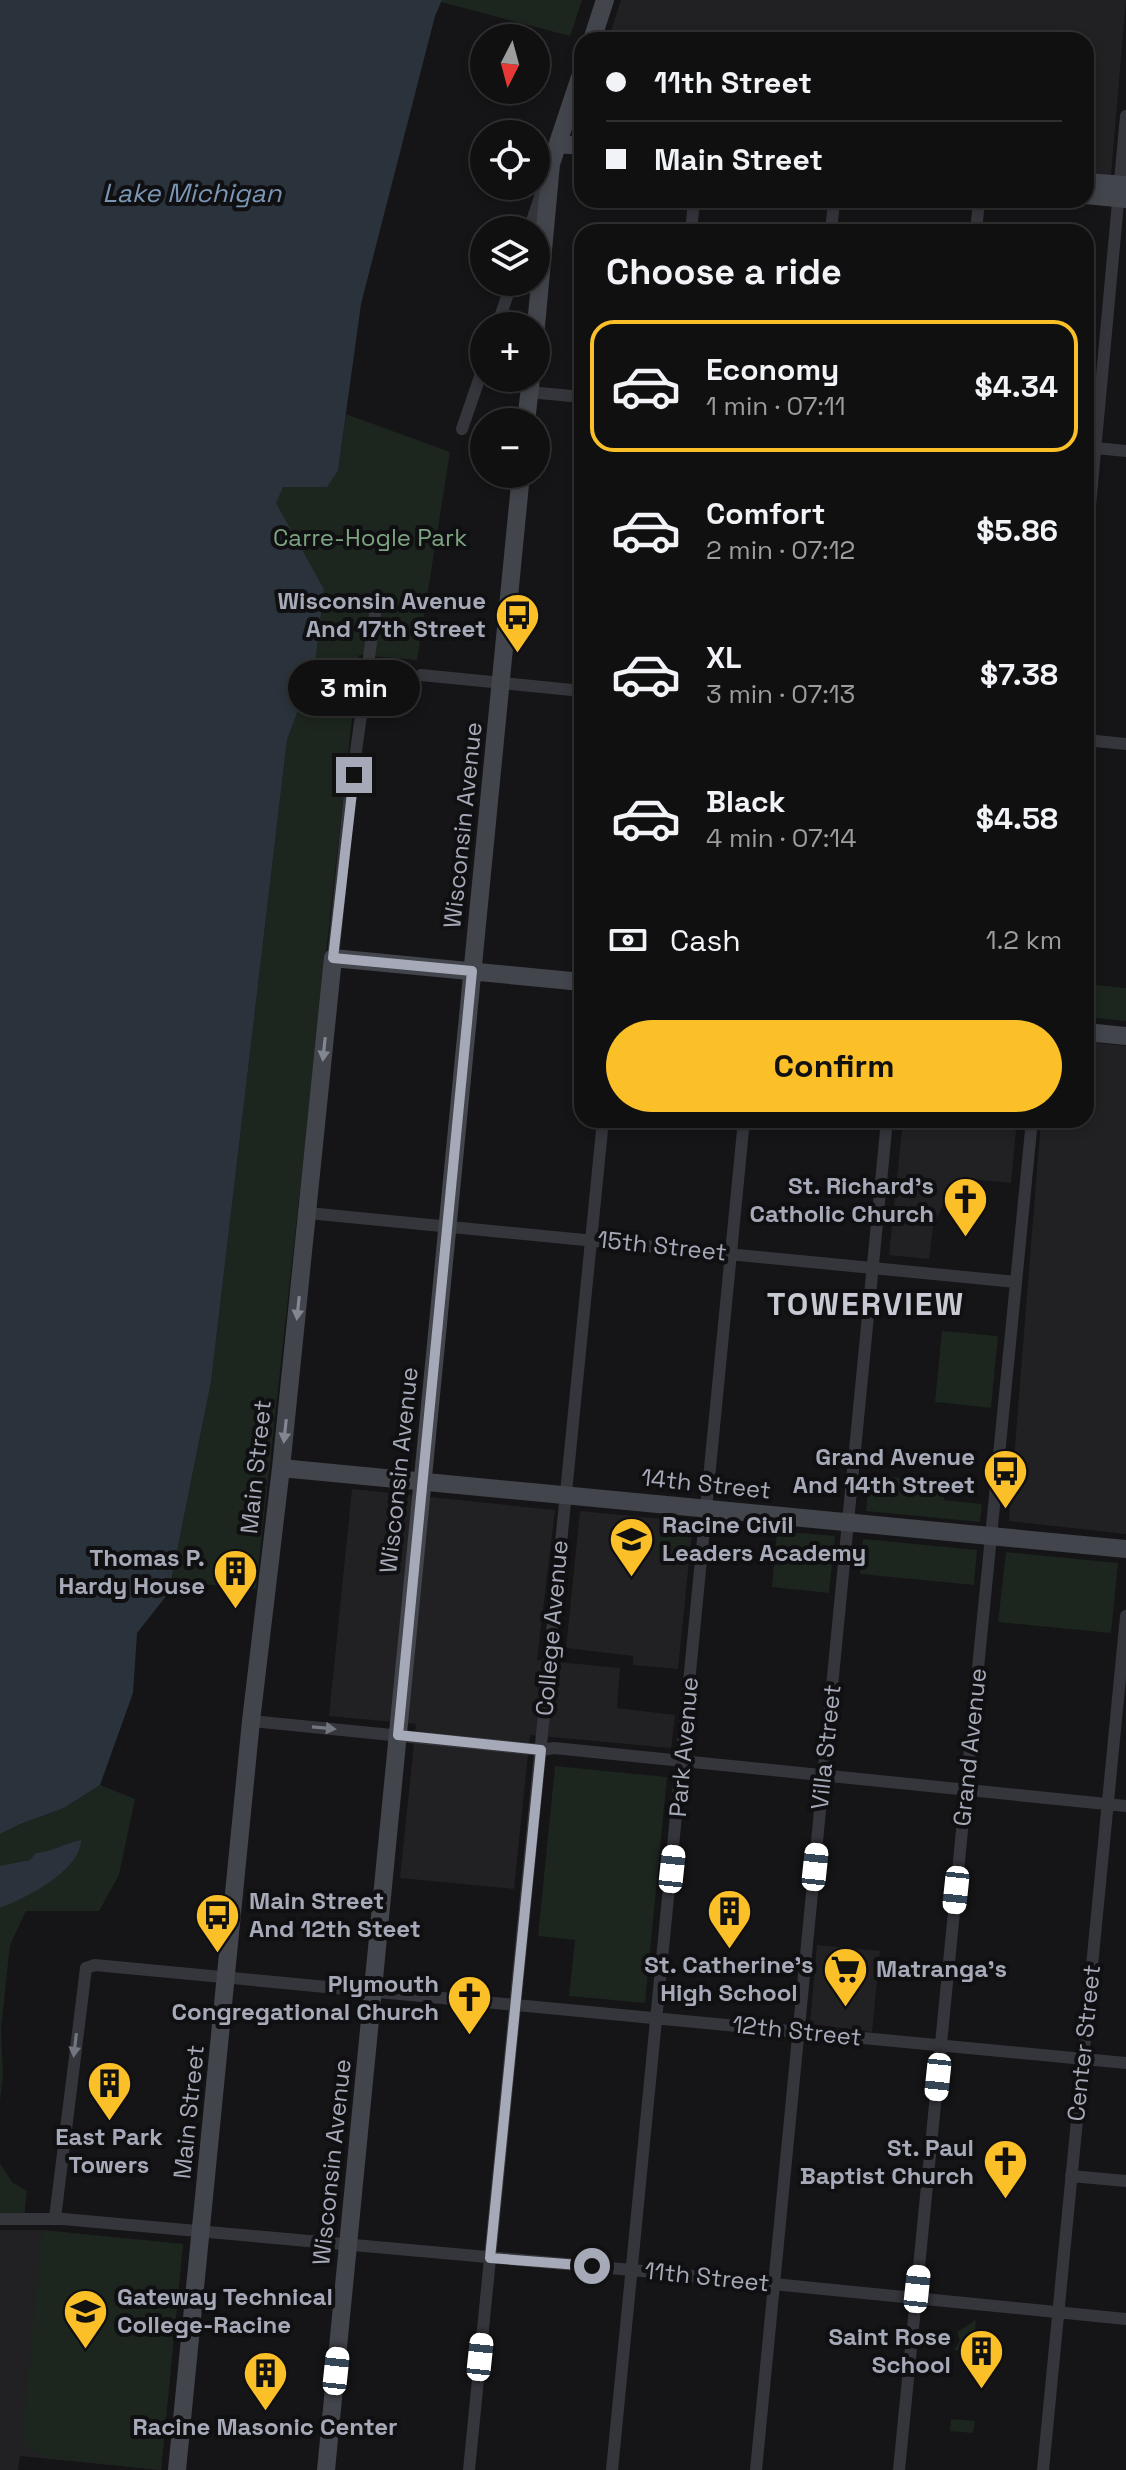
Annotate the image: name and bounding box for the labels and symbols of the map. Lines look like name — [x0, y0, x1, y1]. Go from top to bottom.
north arrow — [470, 24, 550, 104]
water label: Lake Michigan — [103, 176, 282, 210]
park label: Carre-Hogle Park — [273, 522, 467, 553]
place label: Wisconsin Avenue And 17th Street — [278, 585, 486, 644]
bus stop icon: Wisconsin Avenue And 17th Street — [493, 591, 541, 654]
callout: 3 min — [288, 659, 420, 715]
street label: Wisconsin Avenue — [436, 720, 489, 930]
route end — [336, 757, 372, 793]
one-way arrow — [318, 1037, 331, 1062]
place label: St. Richard's Catholic Church — [749, 1170, 934, 1229]
church icon: St. Richard's Catholic Church — [941, 1176, 989, 1239]
street label: 15th Street — [596, 1223, 728, 1268]
district label: TOWERVIEW — [767, 1284, 965, 1324]
one-way arrow — [291, 1296, 304, 1321]
street label: Wisconsin Avenue — [372, 1365, 425, 1575]
street label: Main Street — [233, 1398, 278, 1536]
one-way arrow — [278, 1419, 291, 1444]
place label: Grand Avenue And 14th Street — [793, 1441, 975, 1500]
bus stop icon: Grand Avenue And 14th Street — [982, 1447, 1030, 1510]
street label: 14th Street — [640, 1461, 772, 1506]
place label: Racine Civil Leaders Academy — [662, 1509, 866, 1568]
school or university icon: Racine Civil Leaders Academy — [607, 1515, 655, 1578]
street label: College Avenue — [528, 1539, 575, 1717]
place label: Thomas P. Hardy House — [58, 1542, 205, 1601]
building icon: Thomas P. Hardy House — [212, 1548, 260, 1611]
street label: Grand Avenue — [946, 1666, 993, 1828]
street label: Park Avenue — [662, 1676, 705, 1818]
street label: Villa Street — [804, 1683, 847, 1811]
one-way arrow — [312, 1721, 337, 1734]
car — [801, 1842, 829, 1892]
car — [658, 1844, 686, 1894]
car — [942, 1865, 970, 1915]
place label: Main Street And 12th Steet — [249, 1885, 421, 1944]
building icon: St. Catherine's High School — [705, 1887, 753, 1950]
bus stop icon: Main Street And 12th Steet — [194, 1891, 242, 1954]
supermarket icon: Matranga's — [821, 1945, 869, 2008]
place label: St. Catherine's High School — [644, 1949, 814, 2008]
place label: Matranga's — [876, 1953, 1007, 1984]
street label: Center Street — [1060, 1963, 1107, 2123]
place label: Plymouth Congregational Church — [172, 1968, 439, 2027]
church icon: Plymouth Congregational Church — [446, 1974, 494, 2037]
street label: 12th Street — [731, 2008, 863, 2053]
one-way arrow — [69, 2033, 82, 2058]
street label: Main Street — [166, 2043, 211, 2181]
car — [924, 2052, 952, 2102]
street label: Wisconsin Avenue — [305, 2057, 358, 2267]
building icon: East Park Towers — [85, 2059, 133, 2122]
place label: East Park Towers — [55, 2121, 163, 2180]
place label: St. Paul Baptist Church — [800, 2132, 974, 2191]
church icon: St. Paul Baptist Church — [981, 2138, 1029, 2201]
route start — [574, 2248, 610, 2284]
street label: 11th Street — [643, 2255, 771, 2298]
car — [903, 2264, 931, 2314]
place label: Gateway Technical College-Racine — [117, 2281, 333, 2340]
school or university icon: Gateway Technical College-Racine — [62, 2287, 110, 2350]
place label: Saint Rose School — [828, 2321, 951, 2380]
building icon: Saint Rose School — [958, 2327, 1006, 2390]
car — [466, 2332, 494, 2382]
car — [322, 2346, 350, 2396]
building icon: Racine Masonic Center — [241, 2349, 289, 2412]
place label: Racine Masonic Center — [132, 2411, 398, 2442]

